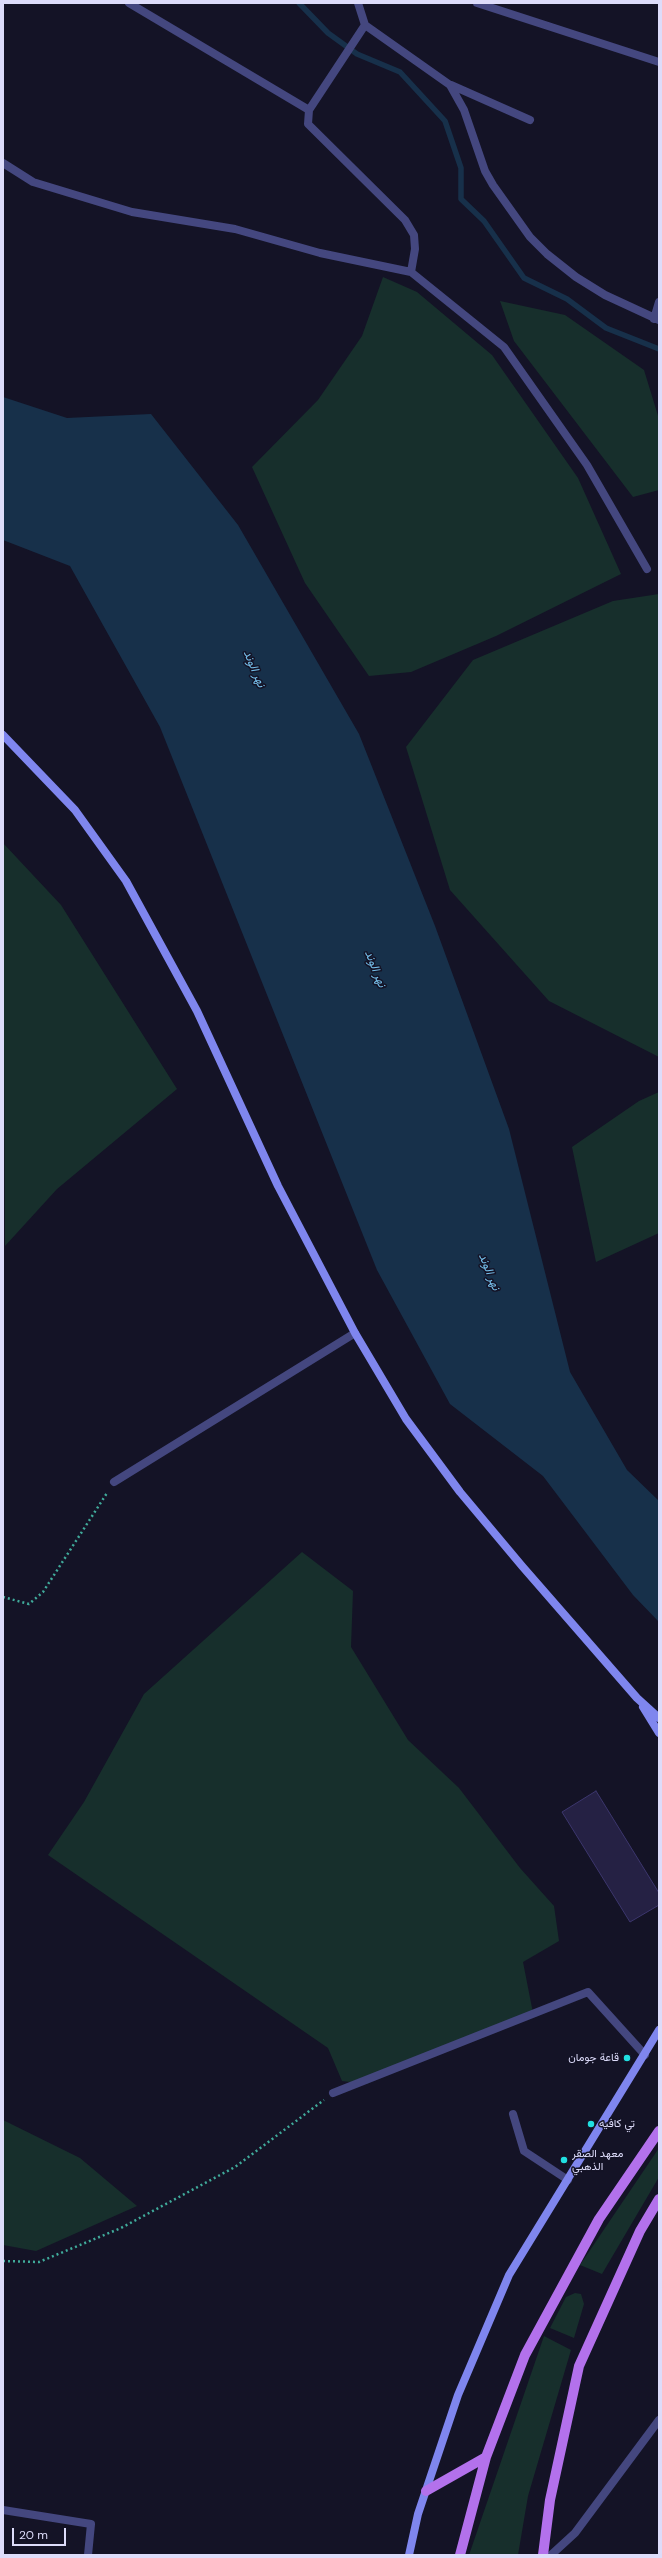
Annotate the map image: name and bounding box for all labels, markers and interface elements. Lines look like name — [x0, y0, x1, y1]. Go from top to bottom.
water label: نهر الوند — [240, 648, 268, 690]
water label: نهر الوند — [361, 948, 389, 990]
water label: نهر الوند — [475, 1251, 503, 1293]
place label: قاعة جومان — [568, 2051, 619, 2065]
marker: قاعة جومان — [622, 2053, 632, 2063]
place label: تي كافيه — [599, 2117, 635, 2131]
marker: تي كافيه — [586, 2119, 596, 2129]
place label: معهد الصقر الذهبي — [572, 2147, 623, 2173]
marker: معهد الصقر الذهبي — [559, 2155, 569, 2165]
scale bar — [14, 2520, 68, 2546]
text: 20 m — [19, 2527, 48, 2543]

